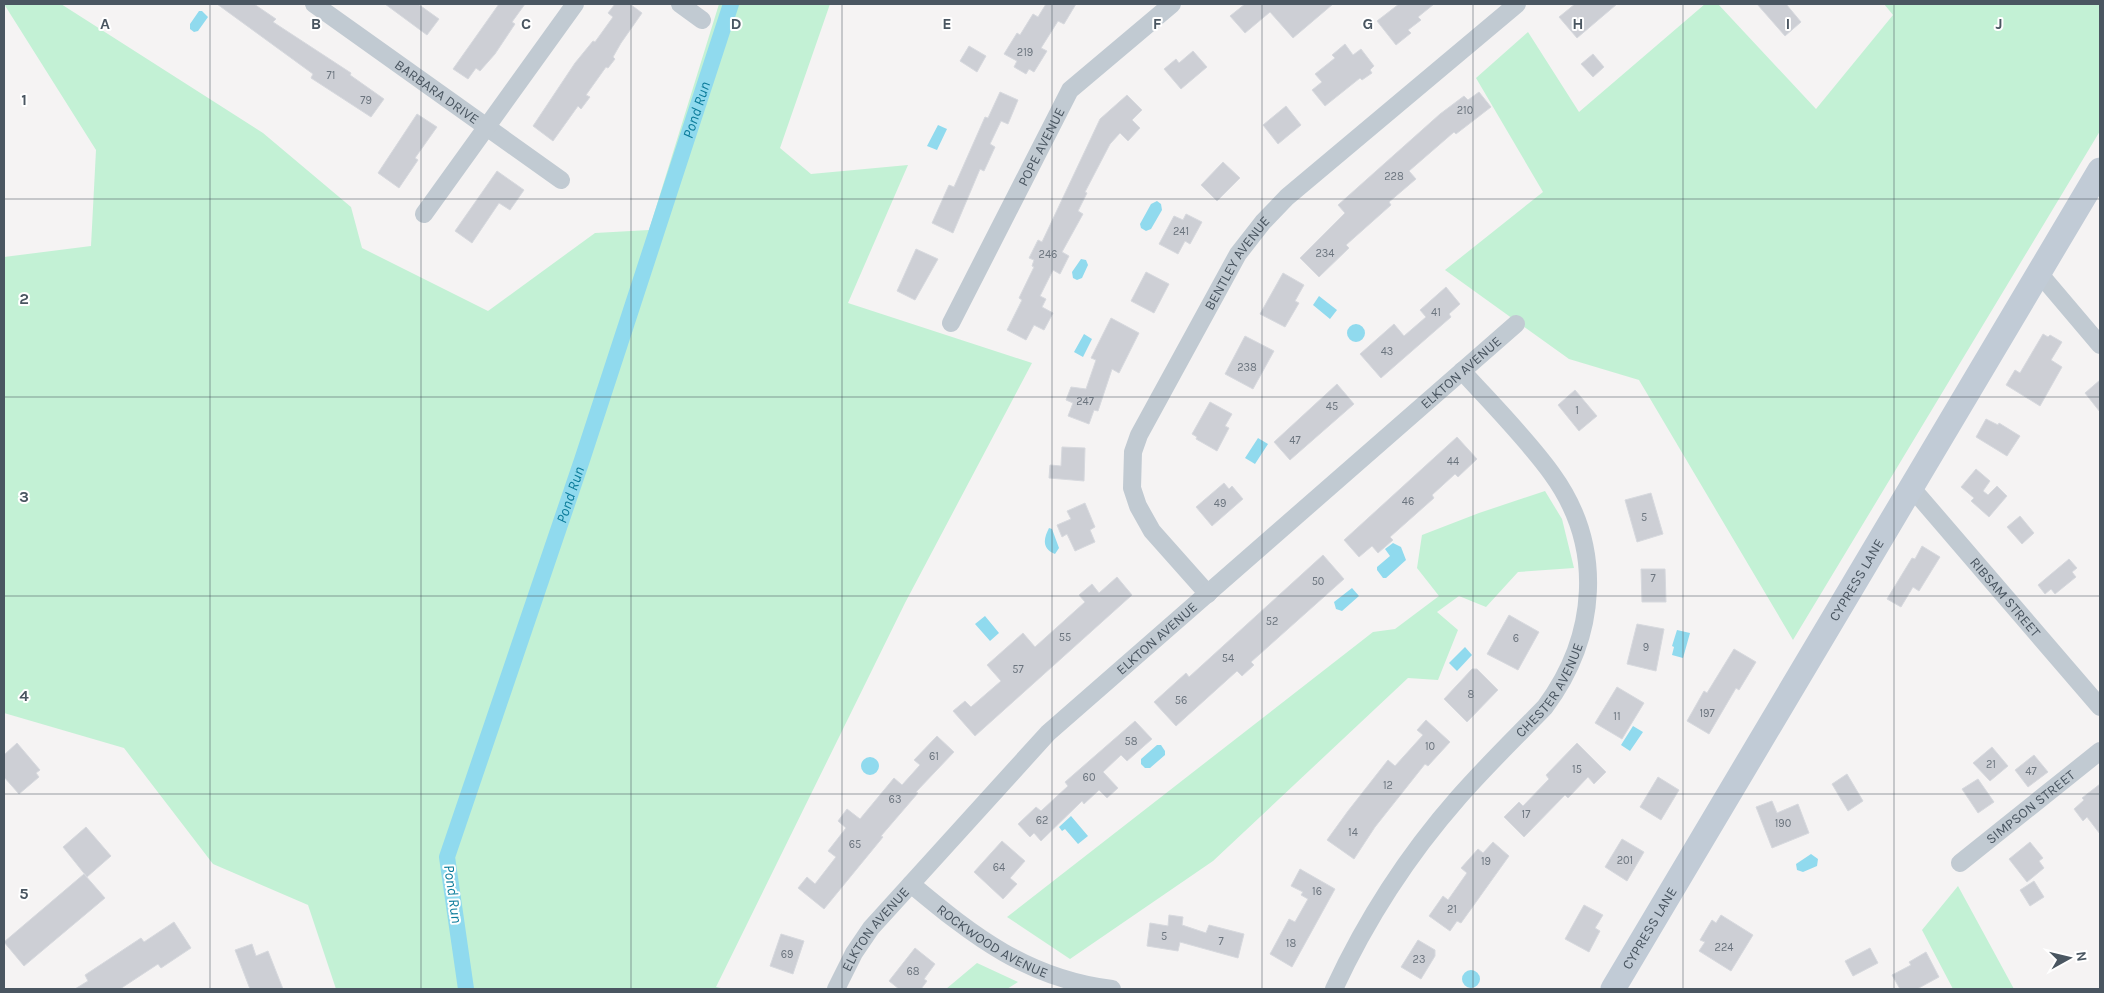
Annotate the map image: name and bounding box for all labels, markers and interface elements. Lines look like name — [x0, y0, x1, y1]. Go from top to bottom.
text: A — [100, 14, 110, 33]
text: B — [311, 14, 321, 33]
text: C — [521, 14, 531, 33]
text: D — [731, 14, 742, 33]
text: E — [942, 14, 952, 33]
text: F — [1153, 14, 1162, 33]
text: G — [1363, 14, 1373, 33]
text: H — [1572, 14, 1584, 33]
text: I — [1786, 14, 1790, 33]
text: J — [1995, 14, 2003, 33]
house number: 219 — [1017, 46, 1033, 59]
street label: BARBARA DRIVE — [391, 56, 482, 128]
house number: 71 — [327, 69, 335, 82]
water label: Pond Run — [679, 79, 714, 141]
text: 1 — [21, 90, 27, 109]
house number: 79 — [360, 94, 372, 107]
house number: 210 — [1457, 104, 1473, 117]
street label: POPE AVENUE — [1014, 105, 1069, 189]
house number: 228 — [1384, 170, 1404, 183]
street label: BENTLEY AVENUE — [1201, 213, 1273, 313]
house number: 241 — [1173, 225, 1189, 238]
house number: 234 — [1315, 247, 1335, 260]
house number: 246 — [1039, 248, 1057, 261]
text: 2 — [19, 289, 29, 308]
house number: 41 — [1431, 306, 1441, 319]
street label: ELKTON AVENUE — [1417, 333, 1505, 413]
house number: 43 — [1381, 345, 1393, 358]
house number: 238 — [1237, 361, 1257, 374]
house number: 247 — [1076, 395, 1094, 408]
house number: 45 — [1326, 400, 1338, 413]
house number: 1 — [1575, 404, 1579, 417]
house number: 47 — [1289, 434, 1301, 447]
house number: 44 — [1447, 455, 1459, 468]
water label: Pond Run — [552, 464, 588, 526]
text: 3 — [19, 487, 29, 506]
house number: 46 — [1402, 495, 1414, 508]
house number: 49 — [1214, 497, 1226, 510]
house number: 5 — [1641, 511, 1647, 524]
street label: CYPRESS LANE — [1826, 536, 1888, 624]
street label: RIBSAM STREET — [1966, 554, 2044, 641]
house number: 7 — [1650, 572, 1656, 585]
house number: 50 — [1312, 575, 1324, 588]
street label: ELKTON AVENUE — [1113, 599, 1201, 678]
house number: 52 — [1266, 615, 1278, 628]
house number: 55 — [1059, 631, 1071, 644]
house number: 6 — [1513, 632, 1519, 645]
street label: CHESTER AVENUE — [1512, 641, 1587, 741]
house number: 9 — [1643, 641, 1649, 654]
house number: 54 — [1222, 652, 1234, 665]
house number: 57 — [1012, 663, 1024, 676]
text: 4 — [19, 686, 29, 705]
house number: 8 — [1468, 688, 1475, 701]
house number: 56 — [1175, 694, 1187, 707]
house number: 197 — [1699, 707, 1715, 720]
house number: 11 — [1613, 710, 1621, 723]
house number: 58 — [1125, 735, 1138, 748]
house number: 10 — [1425, 740, 1435, 753]
house number: 61 — [929, 750, 939, 763]
house number: 21 — [1986, 758, 1996, 771]
house number: 15 — [1572, 763, 1582, 776]
house number: 47 — [2025, 765, 2037, 778]
street label: SIMPSON STREET — [1983, 766, 2079, 848]
house number: 60 — [1083, 771, 1095, 784]
house number: 12 — [1383, 779, 1393, 792]
house number: 63 — [889, 793, 901, 806]
house number: 17 — [1522, 808, 1530, 821]
house number: 62 — [1036, 814, 1048, 827]
house number: 190 — [1775, 817, 1791, 830]
house number: 14 — [1348, 826, 1358, 839]
house number: 65 — [849, 838, 861, 851]
house number: 201 — [1617, 854, 1633, 867]
house number: 19 — [1481, 855, 1491, 868]
house number: 64 — [993, 861, 1005, 874]
water label: Pond Run — [440, 864, 466, 924]
text: 5 — [19, 884, 29, 903]
street label: ELKTON AVENUE — [838, 884, 913, 974]
street label: CYPRESS LANE — [1619, 884, 1681, 972]
house number: 16 — [1312, 885, 1322, 898]
street label: ROCKWOOD AVENUE — [933, 901, 1050, 982]
house number: 21 — [1447, 903, 1457, 916]
house number: 5 — [1161, 930, 1167, 943]
north arrow — [2044, 933, 2094, 983]
house number: 7 — [1218, 935, 1224, 948]
house number: 18 — [1286, 937, 1296, 950]
house number: 224 — [1715, 941, 1733, 954]
house number: 69 — [781, 948, 793, 961]
text: N — [2072, 950, 2090, 962]
house number: 23 — [1413, 953, 1425, 966]
house number: 68 — [906, 965, 920, 978]

